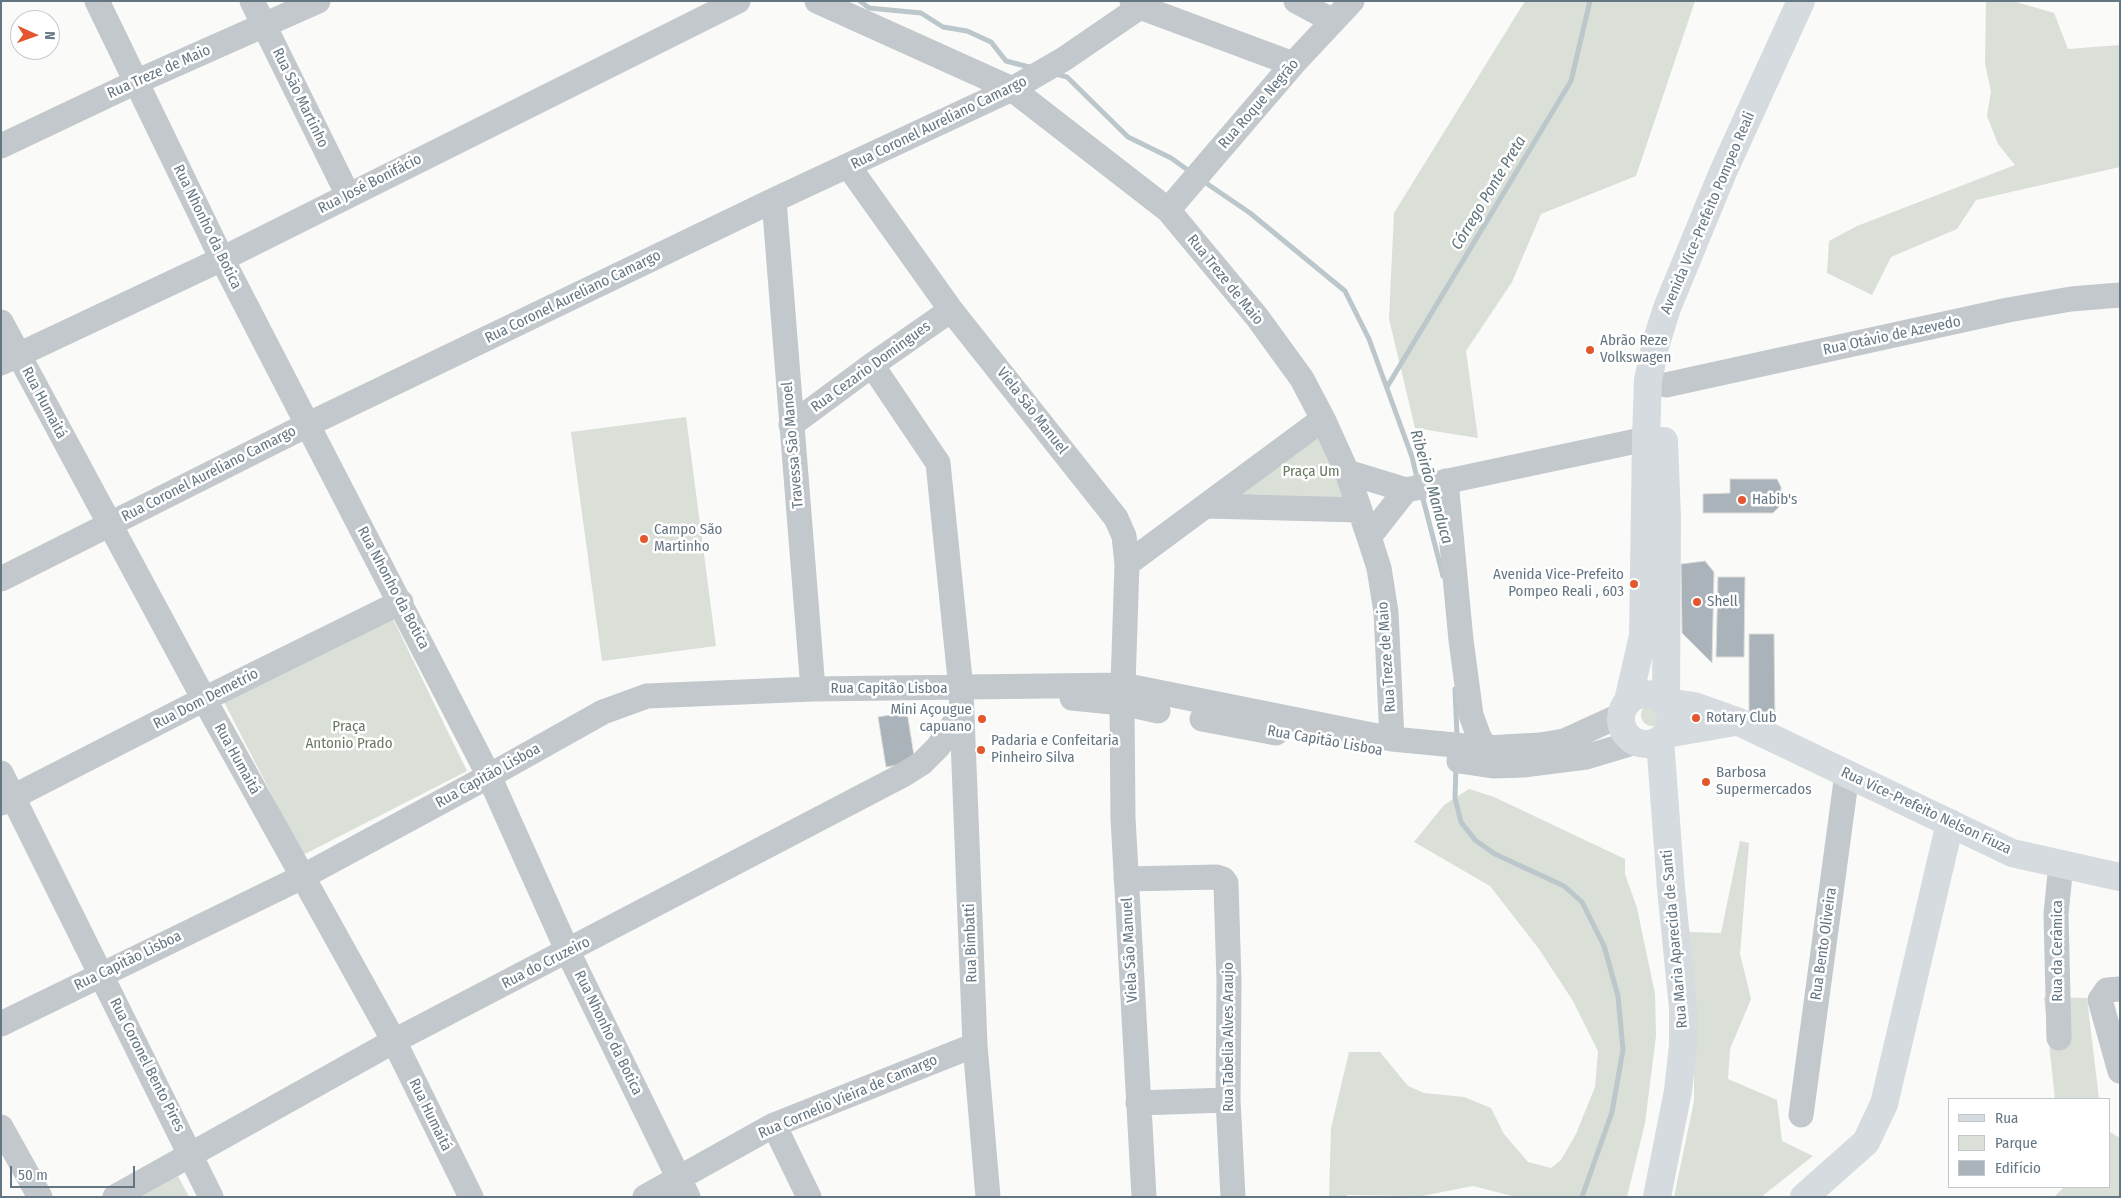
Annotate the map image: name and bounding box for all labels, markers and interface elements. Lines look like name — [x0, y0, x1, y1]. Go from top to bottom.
north arrow — [10, 10, 60, 60]
text: N — [41, 31, 58, 40]
street label: Rua Treze de Maio — [105, 41, 213, 103]
street label: Rua São Martinho — [268, 45, 332, 151]
street label: Rua Roque Negrão — [1215, 55, 1303, 153]
street label: Rua Coronel Aureliano Camargo — [848, 73, 1030, 173]
street label: Avenida Vice-Prefeito Pompeo Reali — [1657, 109, 1759, 317]
water label: Córrego Ponte Preta — [1448, 133, 1530, 253]
street label: Rua José Bonifácio — [315, 150, 425, 218]
street label: Rua Nhonho da Botica — [169, 162, 245, 292]
street label: Rua Treze de Maio — [1183, 231, 1267, 329]
street label: Rua Coronel Aureliano Camargo — [482, 247, 664, 347]
street label: Rua Otávio de Azevedo — [1822, 313, 1962, 359]
street label: Rua Cezario Domingues — [808, 318, 934, 416]
place label: Abrão Reze Volkswagen — [1600, 332, 1671, 367]
marker: Abrão Reze Volkswagen — [1584, 344, 1596, 356]
street label: Rua Humaitá — [18, 364, 70, 442]
street label: Viela São Manuel — [993, 364, 1071, 458]
street label: Travessa São Manoel — [778, 381, 808, 509]
street label: Rua Coronel Aureliano Camargo — [119, 422, 299, 526]
water label: Ribeirão Manduca — [1406, 428, 1456, 546]
park label: Praça Um — [1282, 463, 1340, 481]
place label: Habib's — [1752, 491, 1797, 509]
marker: Habib's — [1736, 494, 1748, 506]
place label: Campo São Martinho — [654, 521, 722, 556]
street label: Rua Nhonho da Botica — [353, 524, 433, 652]
marker: Campo São Martinho — [638, 533, 650, 545]
place label: Avenida Vice-Prefeito Pompeo Reali , 603 — [1493, 566, 1624, 601]
marker: Avenida Vice-Prefeito Pompeo Reali , 603 — [1628, 578, 1640, 590]
place label: Shell — [1707, 593, 1738, 611]
marker: Shell — [1691, 596, 1703, 608]
street label: Rua Treze de Maio — [1374, 601, 1400, 713]
street label: Rua Dom Demetrio — [150, 665, 262, 733]
street label: Rua Capitão Lisboa — [831, 680, 947, 698]
place label: Mini Açougue capuano — [890, 701, 972, 736]
place label: Rotary Club — [1706, 709, 1777, 727]
marker: Rotary Club — [1690, 712, 1702, 724]
marker: Mini Açougue capuano — [976, 713, 988, 725]
park label: Praça Antonio Prado — [305, 718, 393, 753]
street label: Rua Humaitá — [210, 720, 264, 798]
street label: Rua Capitão Lisboa — [1266, 722, 1384, 760]
place label: Padaria e Confeitaria Pinheiro Silva — [991, 732, 1119, 767]
street label: Rua Capitão Lisboa — [432, 740, 544, 812]
marker: Padaria e Confeitaria Pinheiro Silva — [975, 744, 987, 756]
place label: Barbosa Supermercados — [1716, 764, 1812, 799]
street label: Rua Vice-Prefeito Nelson Fiuza — [1838, 764, 2014, 858]
marker: Barbosa Supermercados — [1700, 776, 1712, 788]
street label: Rua Maria Aparecida de Santi — [1658, 849, 1692, 1029]
street label: Rua Bento Oliveira — [1807, 887, 1841, 1001]
street label: Viela São Manuel — [1118, 897, 1142, 1003]
street label: Rua da Cerâmica — [2049, 900, 2067, 1002]
street label: Rua Bimbatti — [961, 903, 981, 983]
street label: Rua Capitão Lisboa — [71, 927, 185, 995]
street label: Rua do Cruzeiro — [499, 933, 593, 993]
street label: Rua Tabelia Alves Araujo — [1220, 962, 1238, 1112]
street label: Rua Nhonho da Botica — [570, 968, 646, 1098]
street label: Rua Coronel Bento Pires — [106, 995, 188, 1135]
street label: Rua Cornelio Vieira de Camargo — [756, 1051, 940, 1143]
street label: Rua Humaitá — [405, 1076, 455, 1154]
legend — [1948, 1098, 2111, 1188]
text: Rua — [1995, 1109, 2018, 1127]
text: Parque — [1995, 1134, 2038, 1152]
scale bar — [12, 1156, 138, 1188]
text: Edifício — [1995, 1159, 2041, 1177]
text: 50 m — [18, 1166, 48, 1184]

